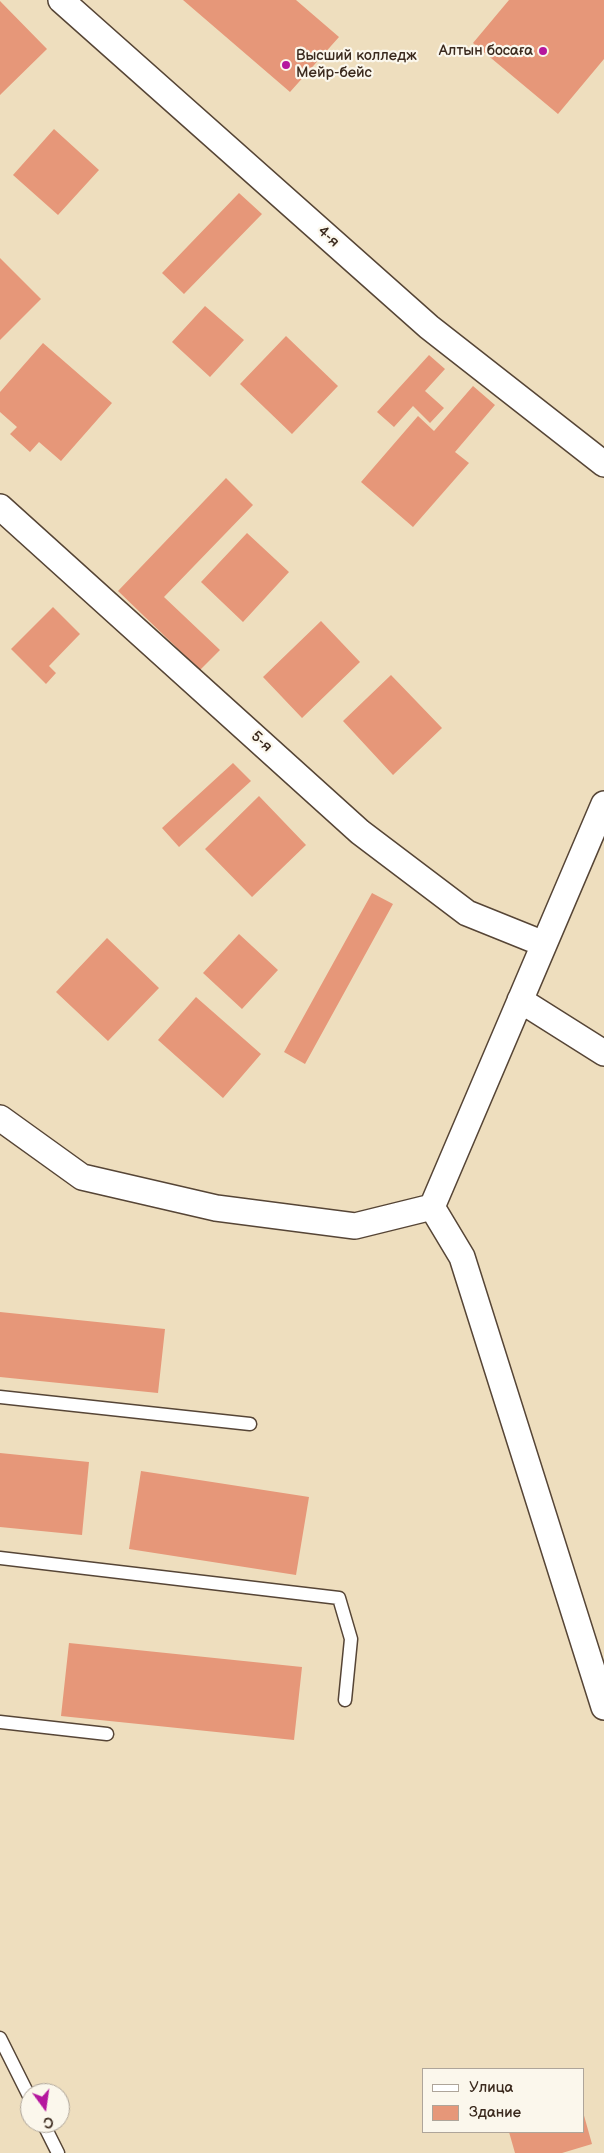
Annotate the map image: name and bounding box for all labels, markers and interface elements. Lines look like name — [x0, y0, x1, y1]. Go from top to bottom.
place label: Алтын босаға — [439, 42, 533, 60]
marker: Алтын босаға — [537, 45, 549, 57]
place label: Высший колледж Мейр-бейс — [296, 47, 417, 82]
marker: Высший колледж Мейр-бейс — [280, 59, 292, 71]
street label: 4-я — [313, 223, 343, 251]
street label: 5-я — [247, 728, 275, 756]
legend — [422, 2068, 584, 2133]
text: Улица — [469, 2078, 513, 2097]
north arrow — [20, 2083, 70, 2133]
text: Здание — [469, 2103, 521, 2122]
text: С — [42, 2113, 55, 2131]

